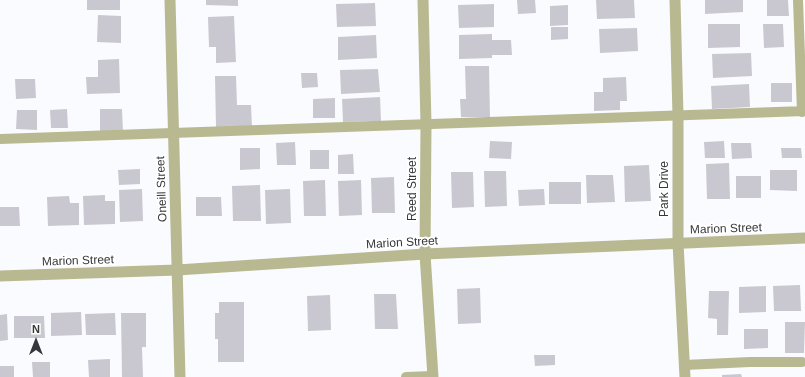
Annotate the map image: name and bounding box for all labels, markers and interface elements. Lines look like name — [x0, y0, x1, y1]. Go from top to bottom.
street label: Oneill Street — [154, 156, 170, 222]
street label: Reed Street — [406, 157, 420, 221]
street label: Park Drive — [658, 161, 672, 217]
street label: Marion Street — [690, 221, 762, 237]
street label: Marion Street — [366, 234, 438, 252]
street label: Marion Street — [42, 253, 114, 269]
north arrow — [16, 321, 56, 361]
text: N — [32, 323, 40, 335]

